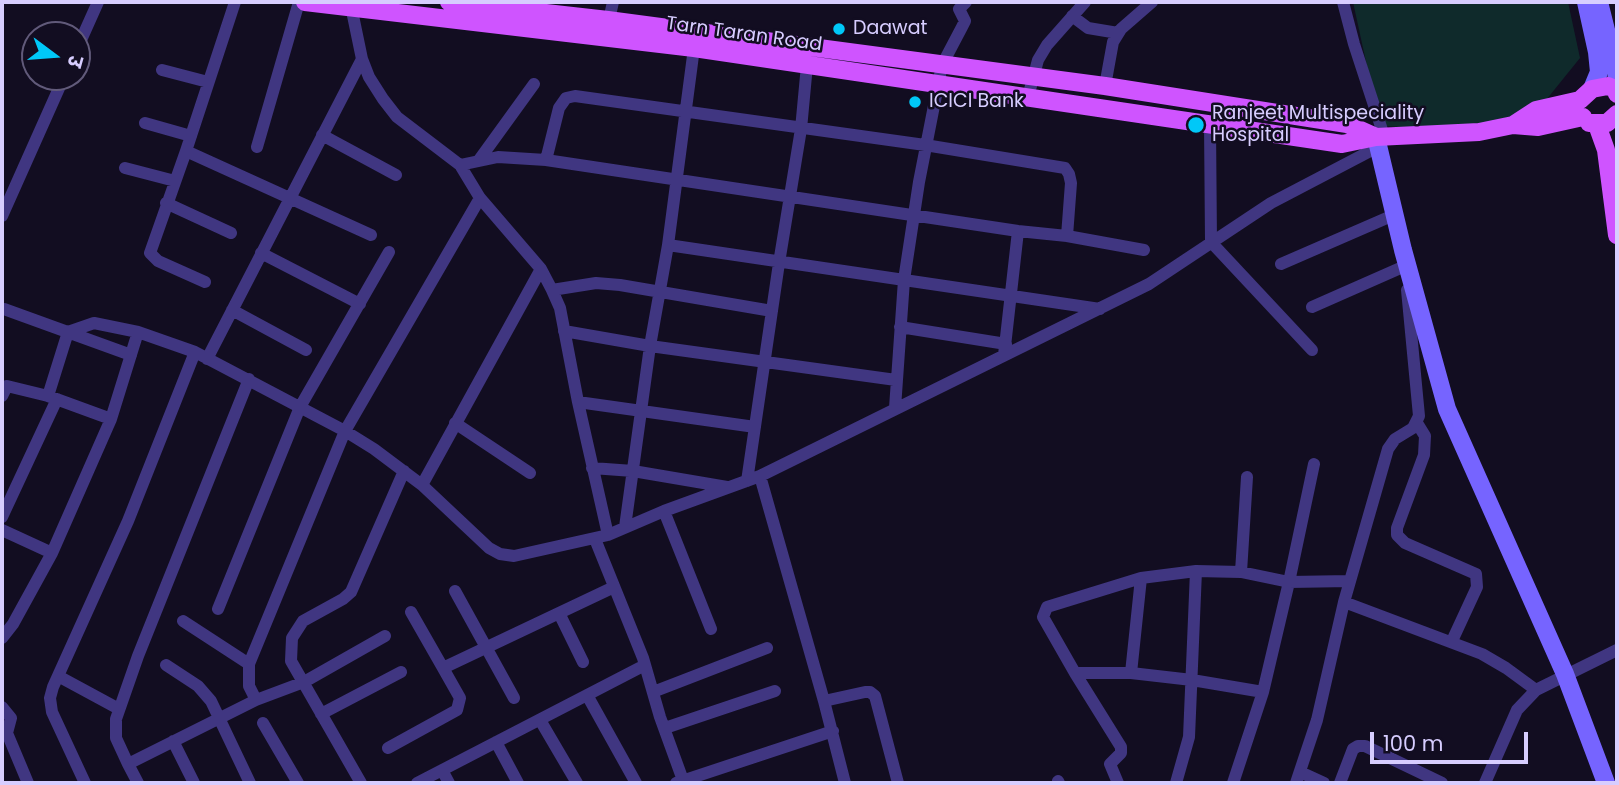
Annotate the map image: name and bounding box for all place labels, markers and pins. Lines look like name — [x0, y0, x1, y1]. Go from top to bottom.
place label: Daawat — [853, 18, 927, 40]
marker: Daawat — [831, 21, 847, 37]
place label: ICICI Bank — [929, 91, 1024, 113]
marker: ICICI Bank — [907, 94, 923, 110]
place label: Ranjeet Multispeciality Hospital — [1212, 103, 1424, 147]
marker: Ranjeet Multispeciality Hospital — [1186, 115, 1206, 135]

